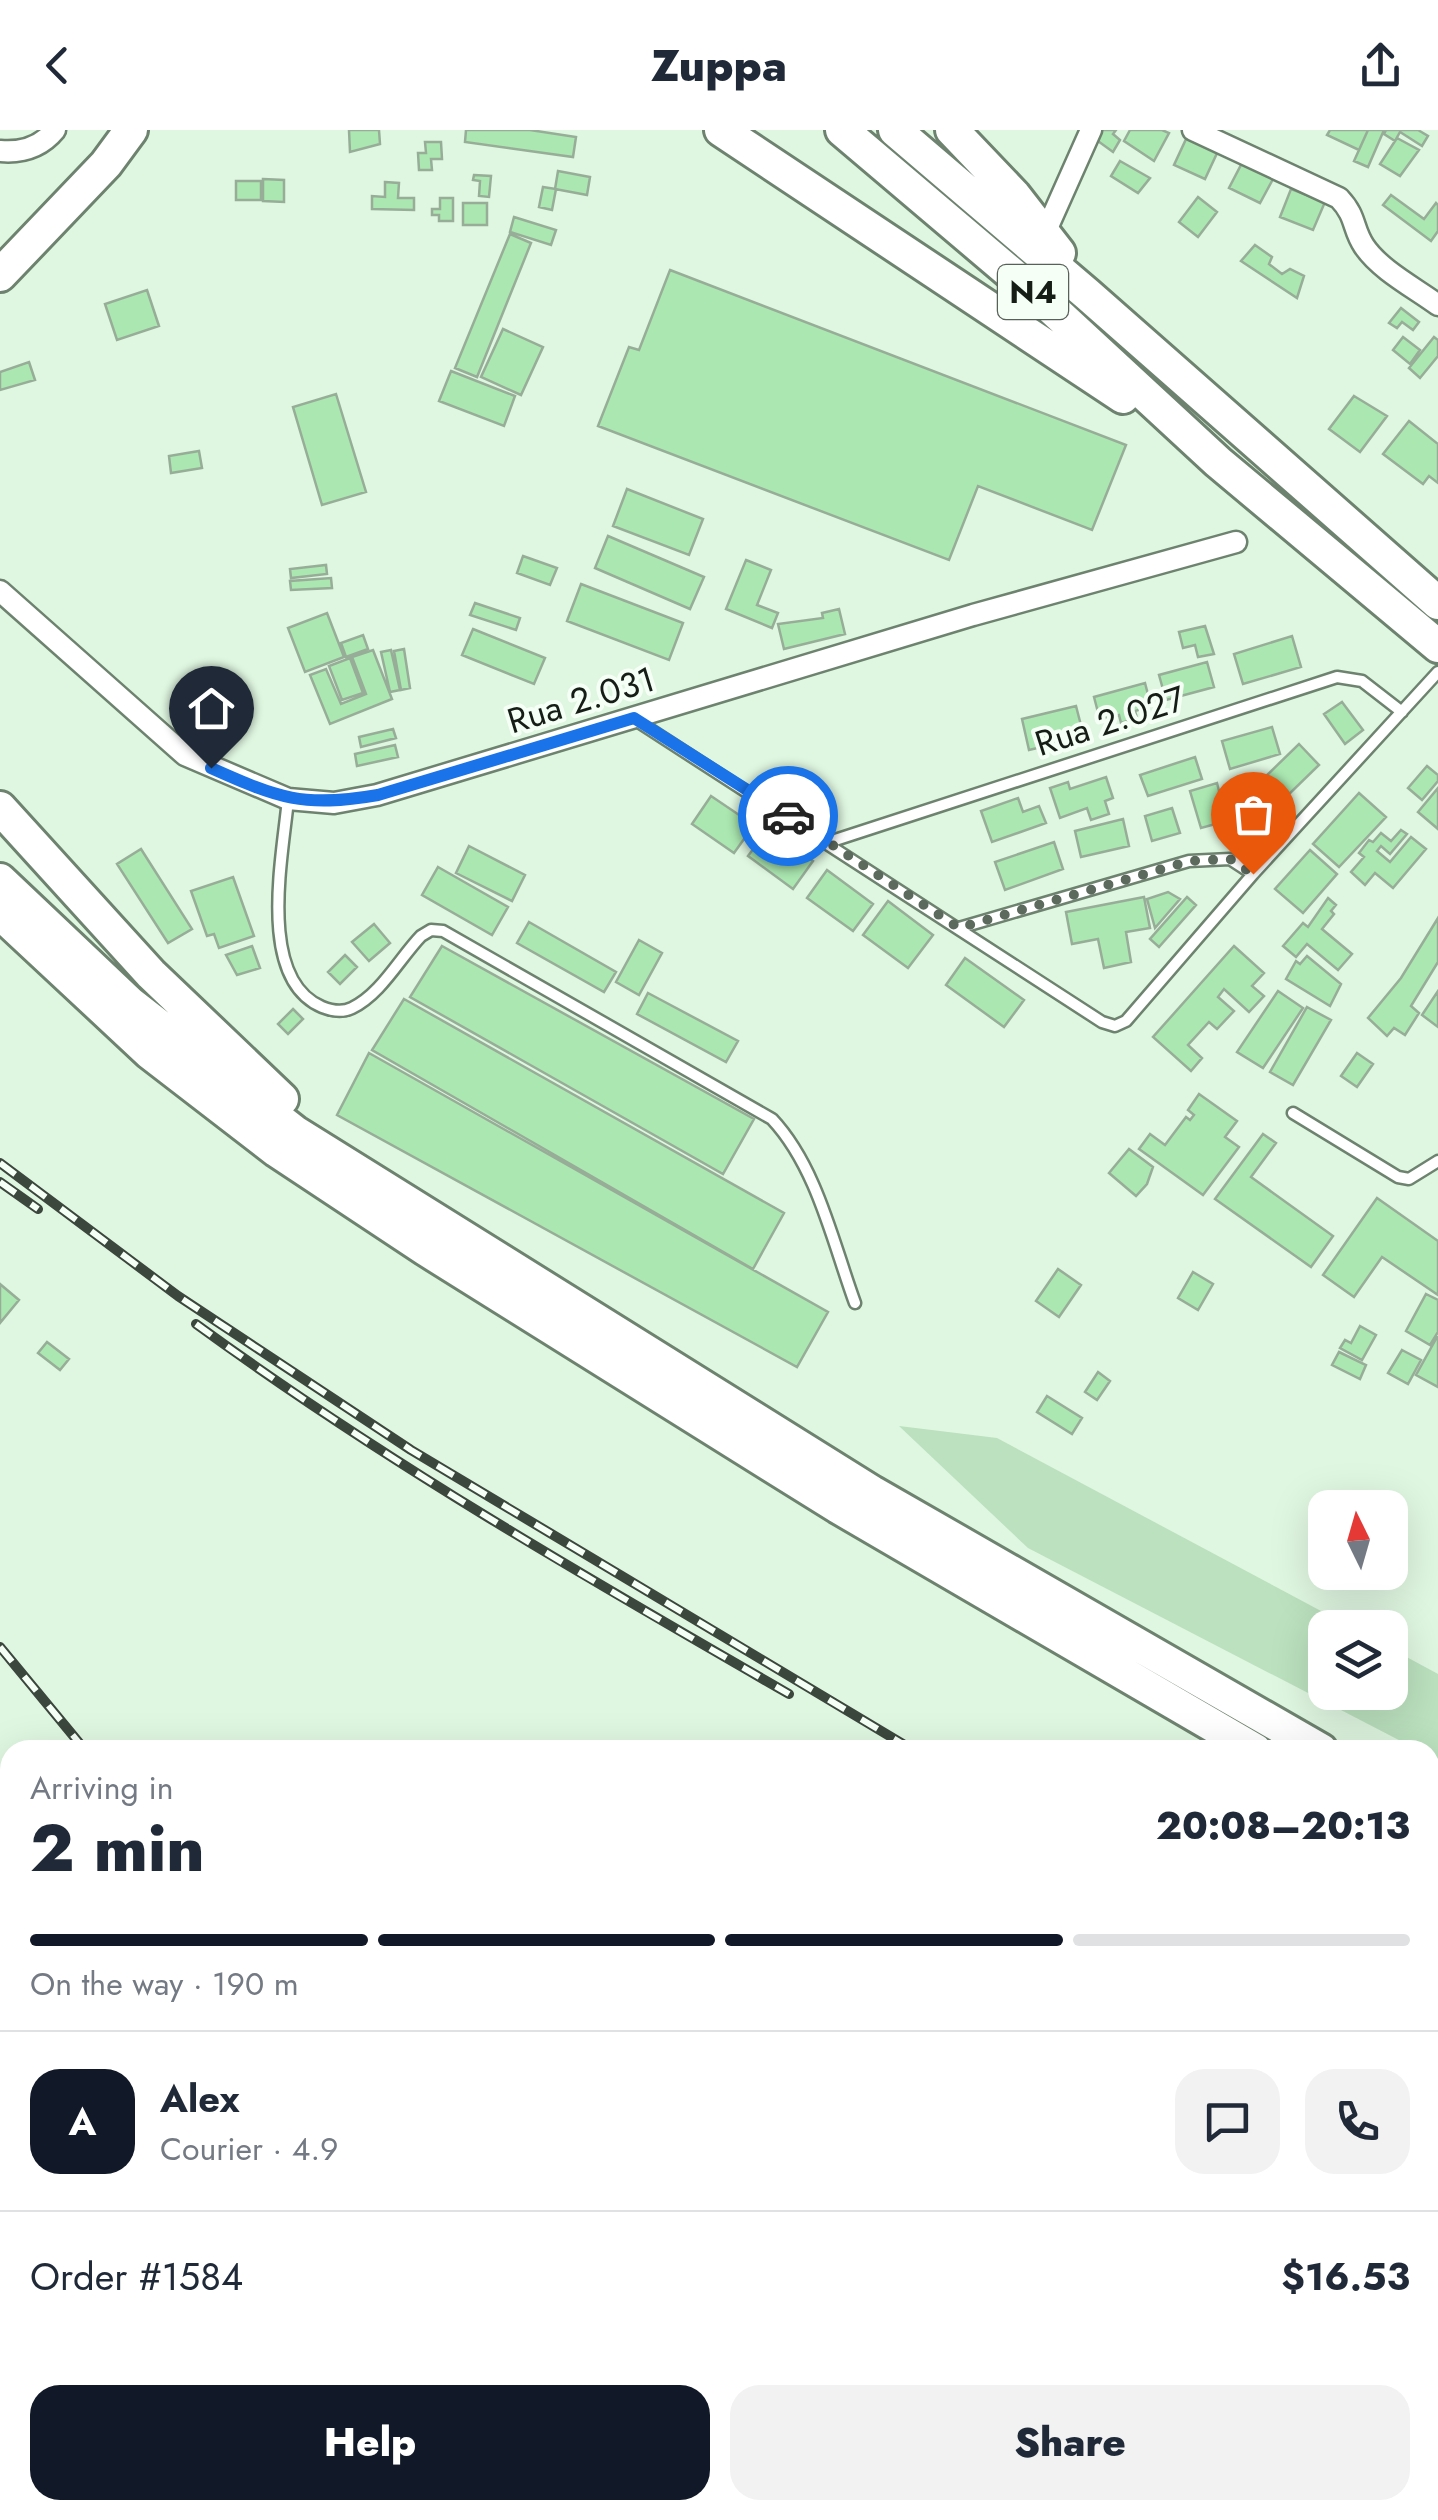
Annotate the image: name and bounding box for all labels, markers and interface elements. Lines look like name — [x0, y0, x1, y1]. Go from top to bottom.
text: Zuppa — [651, 33, 787, 98]
icon: back — [30, 38, 85, 93]
icon: share — [1353, 38, 1408, 93]
road number: N4 — [998, 265, 1068, 319]
street label: Rua 2.031 — [501, 654, 661, 746]
pin — [169, 666, 254, 769]
street label: Rua 2.027 — [1029, 673, 1192, 769]
icon: home — [184, 681, 239, 736]
courier — [738, 766, 838, 866]
pin — [1211, 772, 1296, 875]
icon: bag — [1226, 787, 1281, 842]
icon: car — [761, 789, 816, 844]
north arrow — [1308, 1490, 1408, 1590]
map controls — [1308, 1490, 1408, 1710]
button: layers — [1308, 1610, 1408, 1710]
text: Arriving in — [30, 1765, 174, 1811]
text: 20:08–20:13 — [1156, 1798, 1410, 1853]
text: 2 min — [30, 1801, 205, 1895]
text: On the way · 190 m — [30, 1961, 299, 2007]
button: chat — [1175, 2069, 1280, 2174]
button: phone — [1305, 2069, 1410, 2174]
text: Alex — [160, 2071, 240, 2126]
text: A — [69, 2094, 96, 2149]
text: Courier · 4.9 — [160, 2126, 338, 2172]
text: Order #1584 — [30, 2249, 243, 2304]
text: $16.53 — [1281, 2249, 1410, 2304]
button: Help — [30, 2385, 710, 2500]
button: Share — [730, 2385, 1410, 2500]

